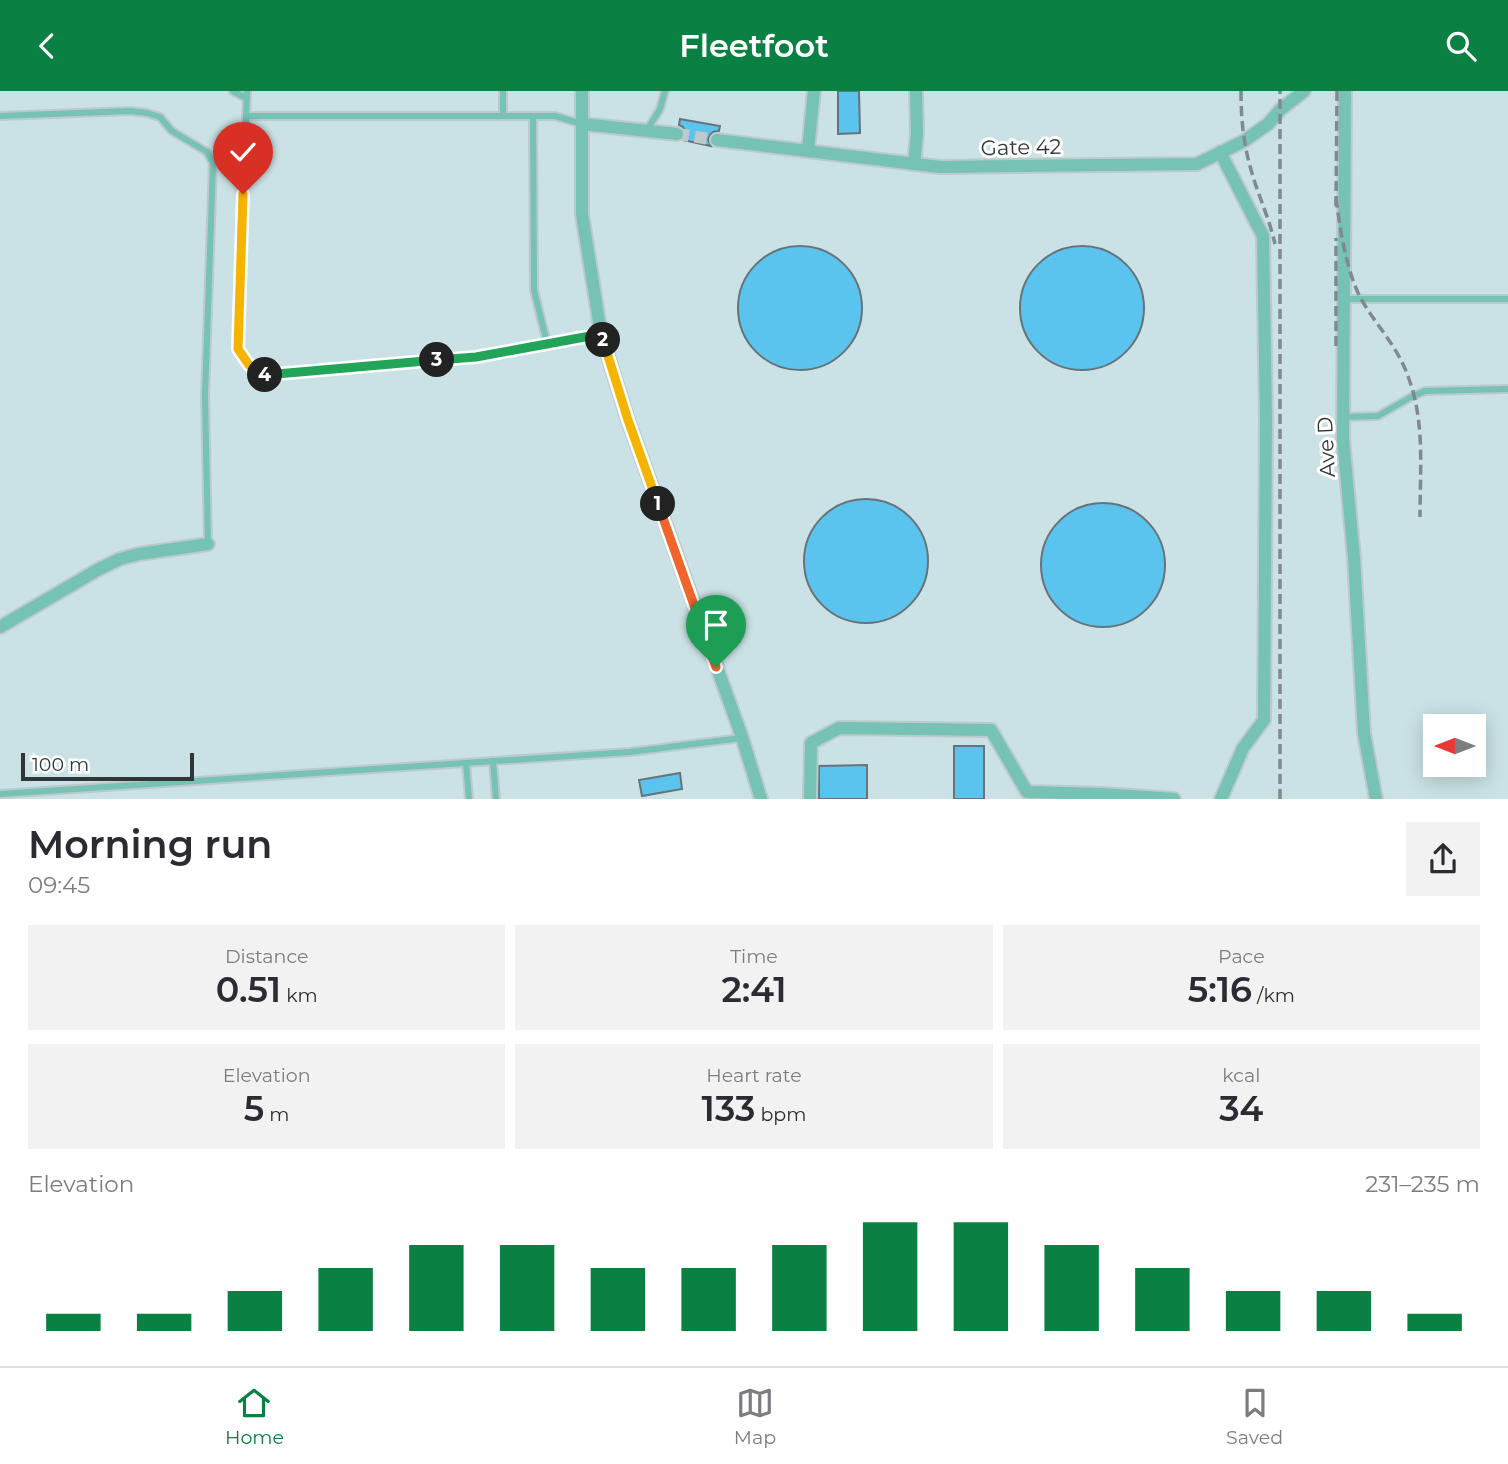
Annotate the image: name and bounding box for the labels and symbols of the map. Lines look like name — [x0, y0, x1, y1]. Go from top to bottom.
pin — [213, 122, 273, 194]
street label: Gate 42 — [980, 134, 1062, 160]
pin: 2 — [586, 323, 620, 357]
pin: 3 — [420, 343, 454, 377]
pin: 4 — [247, 357, 282, 393]
street label: Ave D — [1312, 416, 1340, 478]
pin: 1 — [640, 487, 676, 521]
pin — [686, 595, 746, 667]
north arrow — [1423, 714, 1486, 777]
scale bar — [21, 750, 194, 782]

